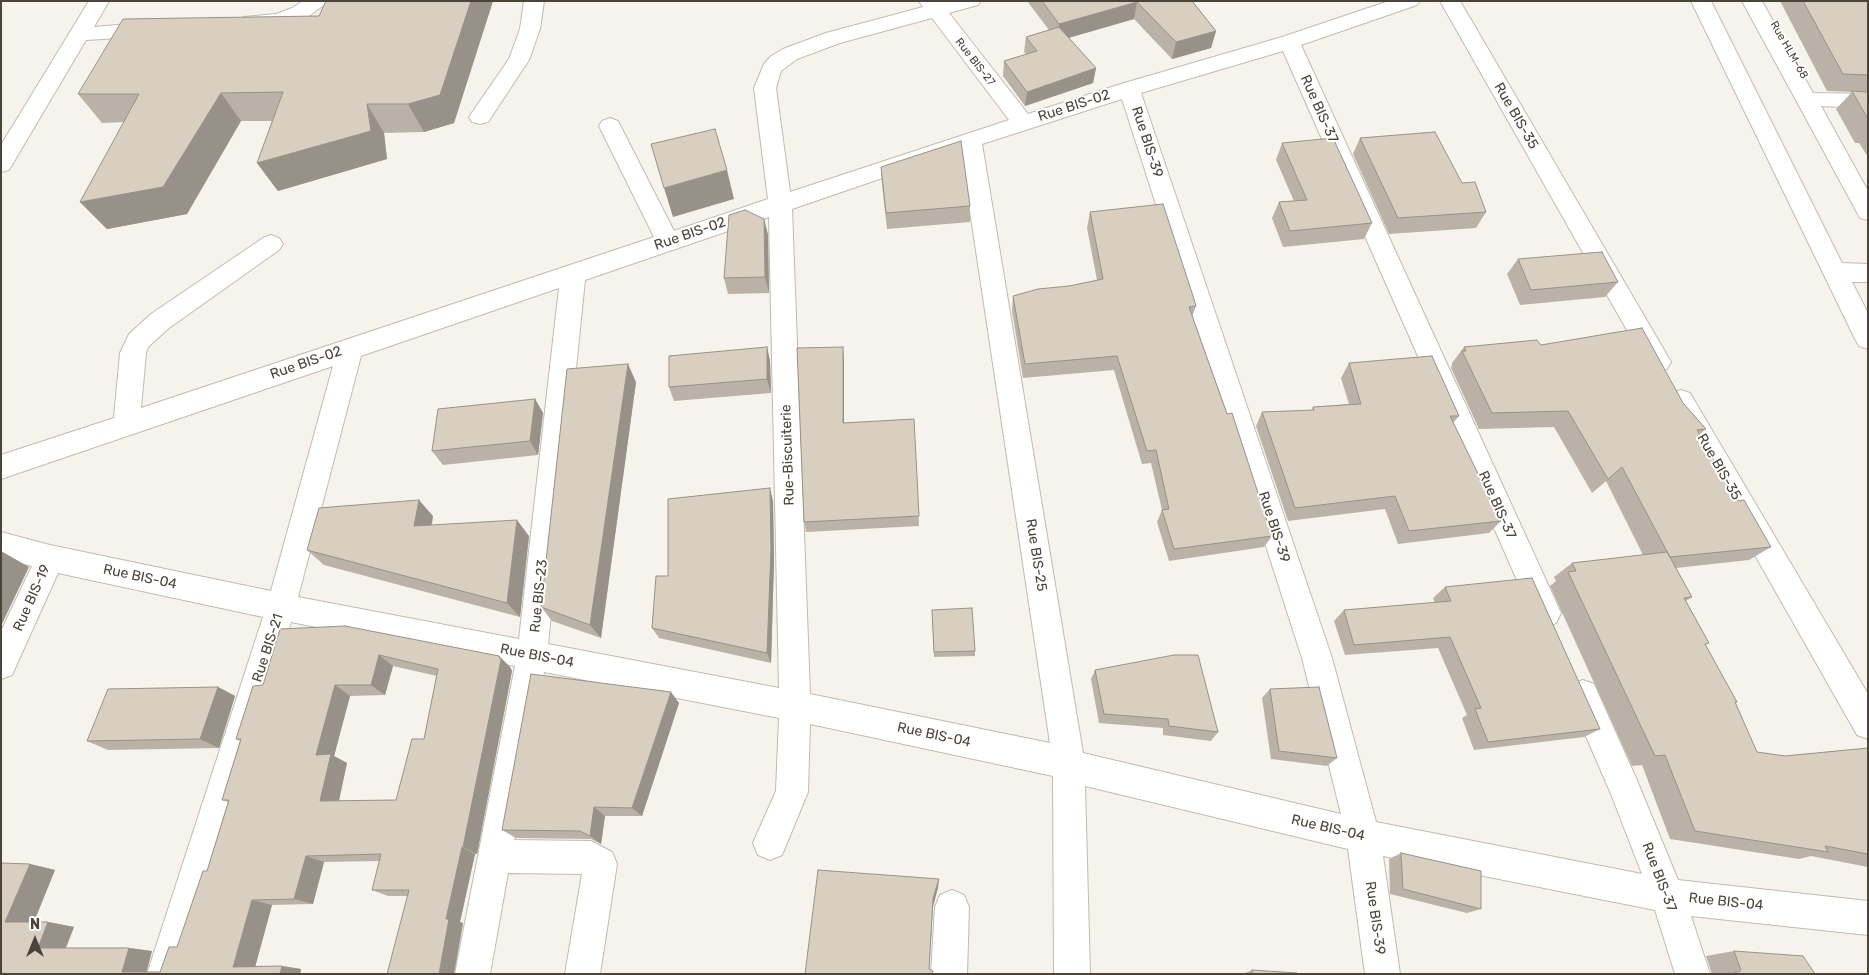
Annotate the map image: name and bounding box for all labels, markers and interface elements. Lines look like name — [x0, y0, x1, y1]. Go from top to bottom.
street label: Rue HLM-68 — [1767, 19, 1811, 81]
street label: Rue BIS-27 — [952, 36, 998, 88]
street label: Rue BIS-37 — [1297, 72, 1341, 146]
street label: Rue BIS-35 — [1490, 80, 1542, 152]
street label: Rue BIS-02 — [1036, 86, 1112, 126]
street label: Rue BIS-39 — [1128, 104, 1166, 180]
street label: Rue BIS-02 — [652, 214, 728, 254]
street label: Rue BIS-02 — [268, 343, 344, 383]
street label: Rue-Biscuiterie — [778, 404, 798, 506]
street label: Rue BIS-35 — [1693, 431, 1745, 503]
street label: Rue BIS-37 — [1475, 468, 1519, 542]
street label: Rue BIS-39 — [1255, 489, 1293, 565]
street label: Rue BIS-25 — [1022, 517, 1050, 593]
street label: Rue BIS-23 — [527, 559, 551, 633]
street label: Rue BIS-04 — [102, 561, 178, 593]
street label: Rue BIS-19 — [10, 562, 54, 634]
street label: Rue BIS-21 — [249, 612, 287, 684]
street label: Rue BIS-04 — [499, 641, 575, 671]
street label: Rue BIS-04 — [896, 719, 972, 751]
street label: Rue BIS-04 — [1290, 811, 1366, 845]
street label: Rue BIS-37 — [1638, 840, 1680, 914]
street label: Rue BIS-39 — [1362, 880, 1388, 956]
street label: Rue BIS-04 — [1688, 890, 1764, 914]
north arrow — [10, 915, 60, 965]
text: N — [30, 916, 40, 933]

